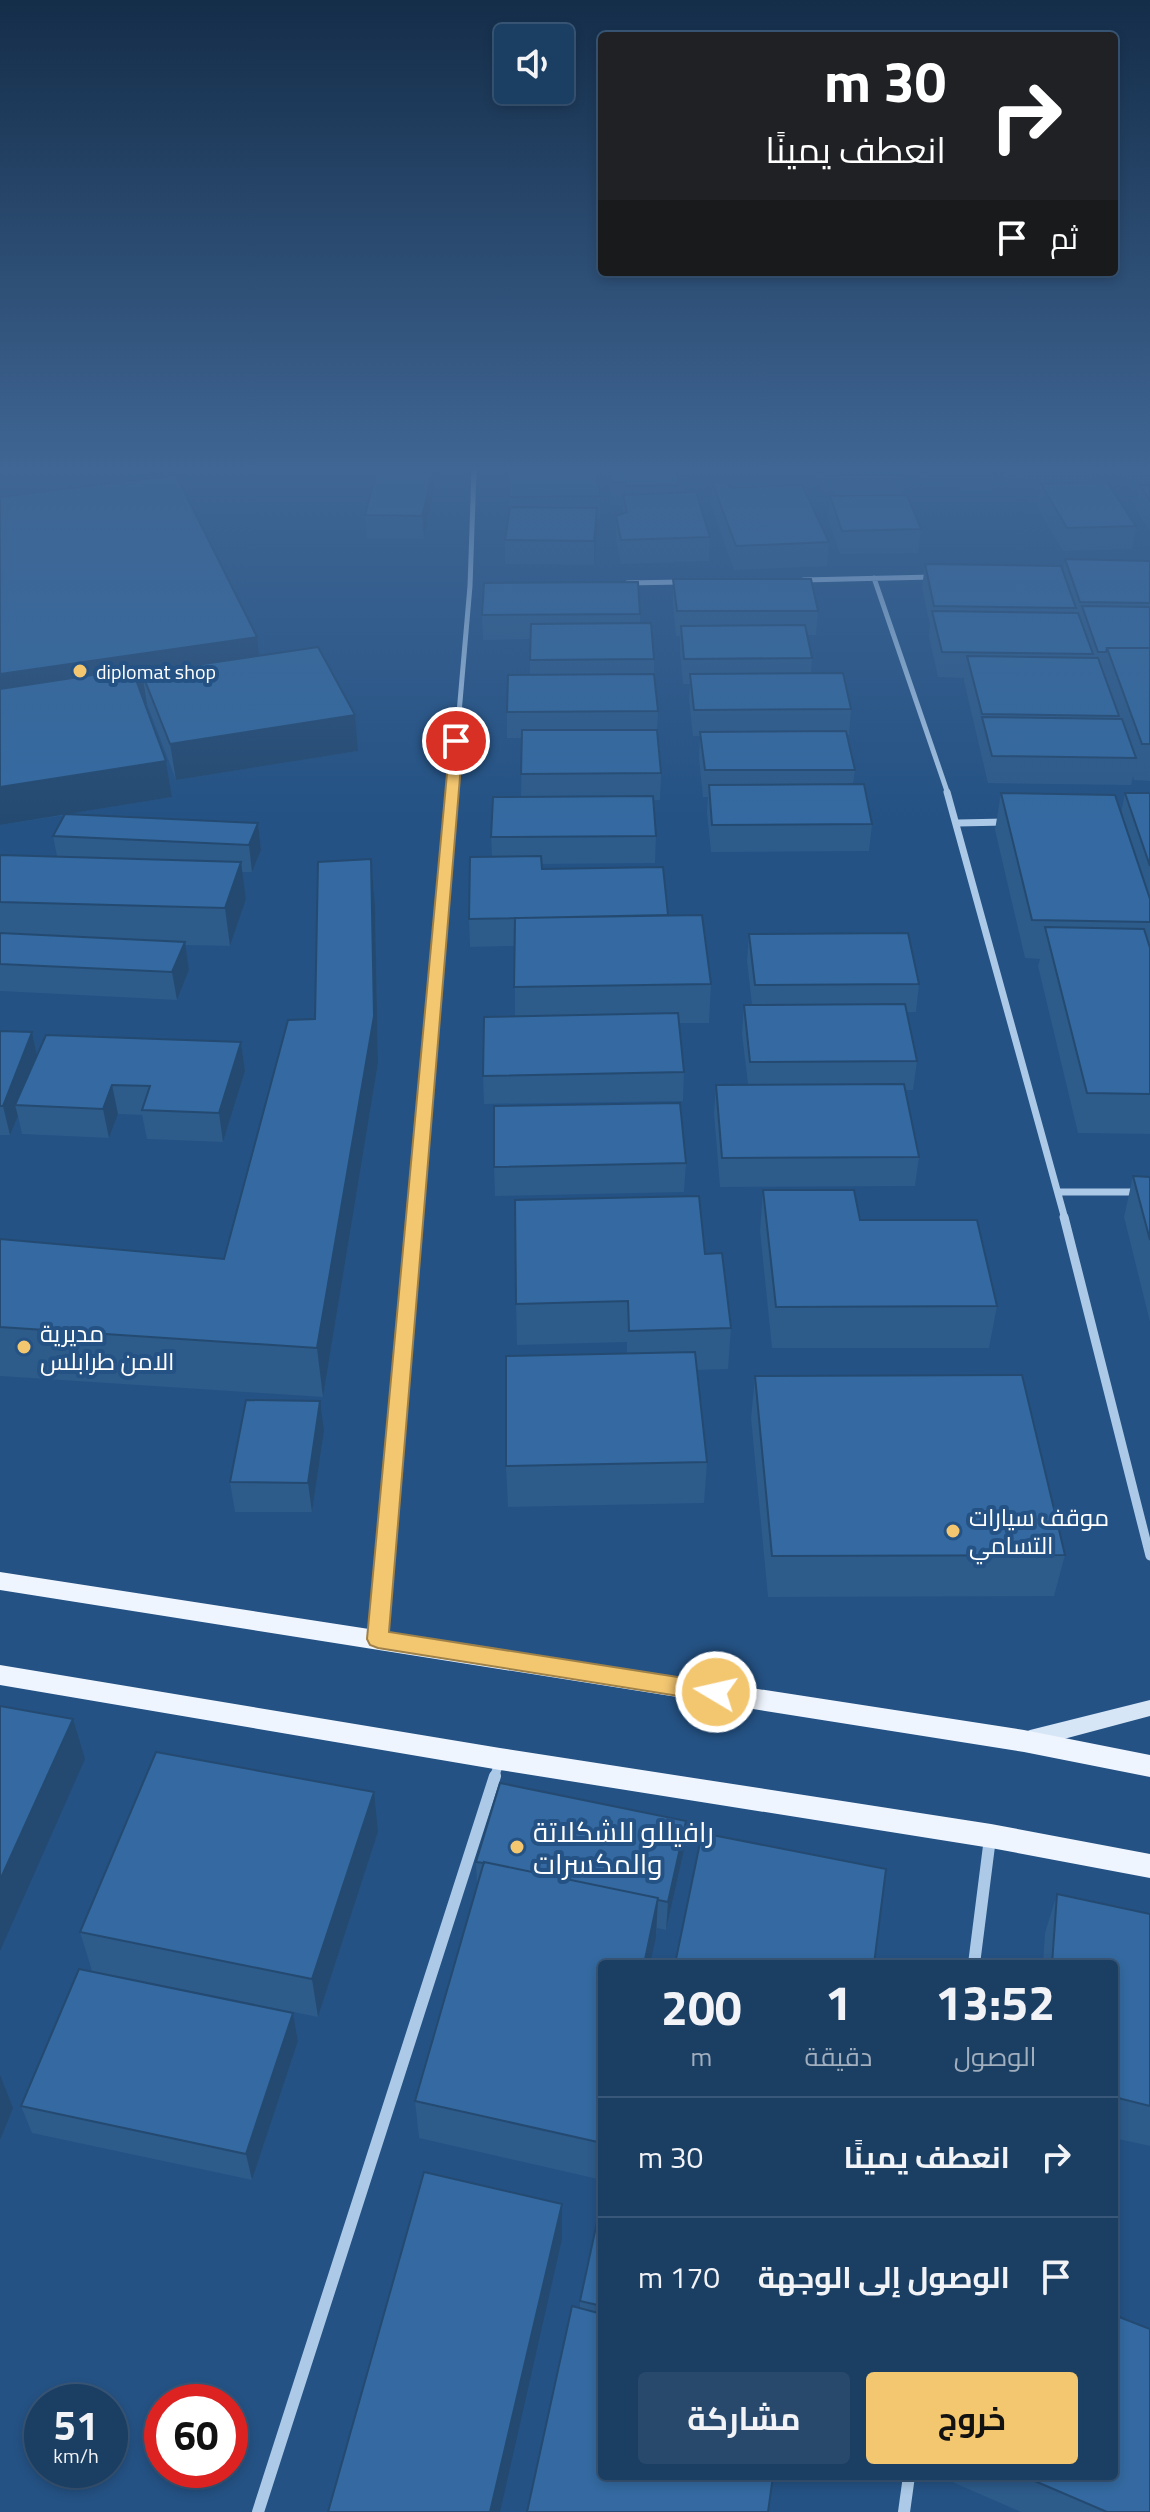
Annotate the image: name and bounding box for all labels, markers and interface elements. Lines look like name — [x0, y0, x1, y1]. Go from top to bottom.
map controls — [494, 24, 574, 104]
button: sound — [494, 24, 574, 104]
text: 30 m — [824, 39, 946, 124]
icon: right — [974, 64, 1078, 168]
text: انعطف يمينًا — [765, 122, 946, 177]
text: ثم — [1050, 215, 1078, 261]
icon: arrive — [990, 216, 1034, 260]
place label: diplomat shop — [96, 656, 216, 687]
marker: diplomat shop — [71, 662, 89, 680]
pin — [422, 707, 490, 775]
icon: arrive — [434, 719, 478, 763]
place label: مديرية الامن طرابلس — [40, 1315, 175, 1379]
marker: مديرية الامن طرابلس — [15, 1338, 33, 1356]
place label: موقف سيارات التسامي — [969, 1499, 1109, 1565]
marker: موقف سيارات التسامي — [944, 1522, 962, 1540]
position arrow — [674, 1650, 758, 1734]
place label: رافيللو للشكلاتة والمكسرات — [533, 1810, 714, 1885]
marker: رافيللو للشكلاتة والمكسرات — [508, 1838, 526, 1856]
text: 1 — [825, 1966, 852, 2039]
text: 13:52 — [935, 1966, 1055, 2039]
text: 200 — [661, 1971, 742, 2044]
text: m — [690, 2037, 712, 2076]
text: دقيقة — [805, 2037, 872, 2076]
text: الوصول — [954, 2037, 1037, 2076]
text: 30 m — [638, 2134, 703, 2180]
text: انعطف يمينًا — [843, 2134, 1010, 2180]
icon: right — [1034, 2135, 1078, 2179]
text: 170 m — [638, 2254, 720, 2300]
text: الوصول إلى الوجهة — [758, 2254, 1010, 2300]
icon: arrive — [1034, 2255, 1078, 2299]
button: مشاركة — [638, 2372, 850, 2464]
button: خروج — [866, 2372, 1078, 2464]
speed limit sign: 60 — [144, 2384, 248, 2488]
text: 51 — [54, 2395, 98, 2456]
text: km/h — [53, 2440, 99, 2471]

